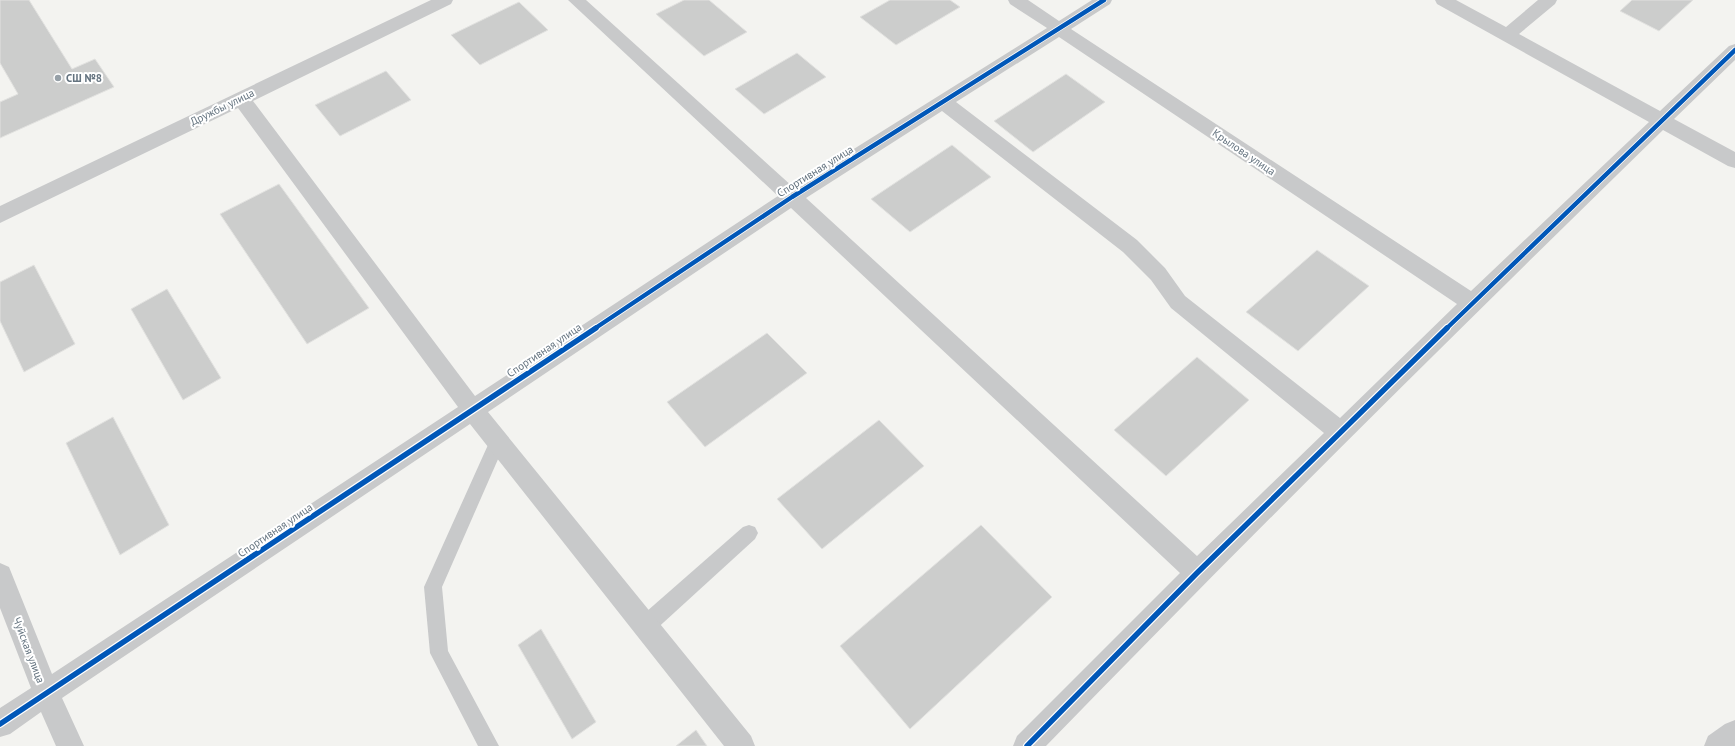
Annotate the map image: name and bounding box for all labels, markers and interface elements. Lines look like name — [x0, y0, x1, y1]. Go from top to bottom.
place label: СШ №8 — [66, 71, 102, 85]
marker: СШ №8 — [53, 73, 63, 83]
street label: Дружбы улица — [188, 85, 256, 129]
street label: Крылова улица — [1210, 126, 1278, 178]
street label: Спортивная улица — [774, 142, 856, 200]
street label: Спортивная улица — [504, 320, 584, 380]
street label: Спортивная улица — [235, 500, 315, 560]
street label: Чуйская улица — [10, 615, 48, 685]

